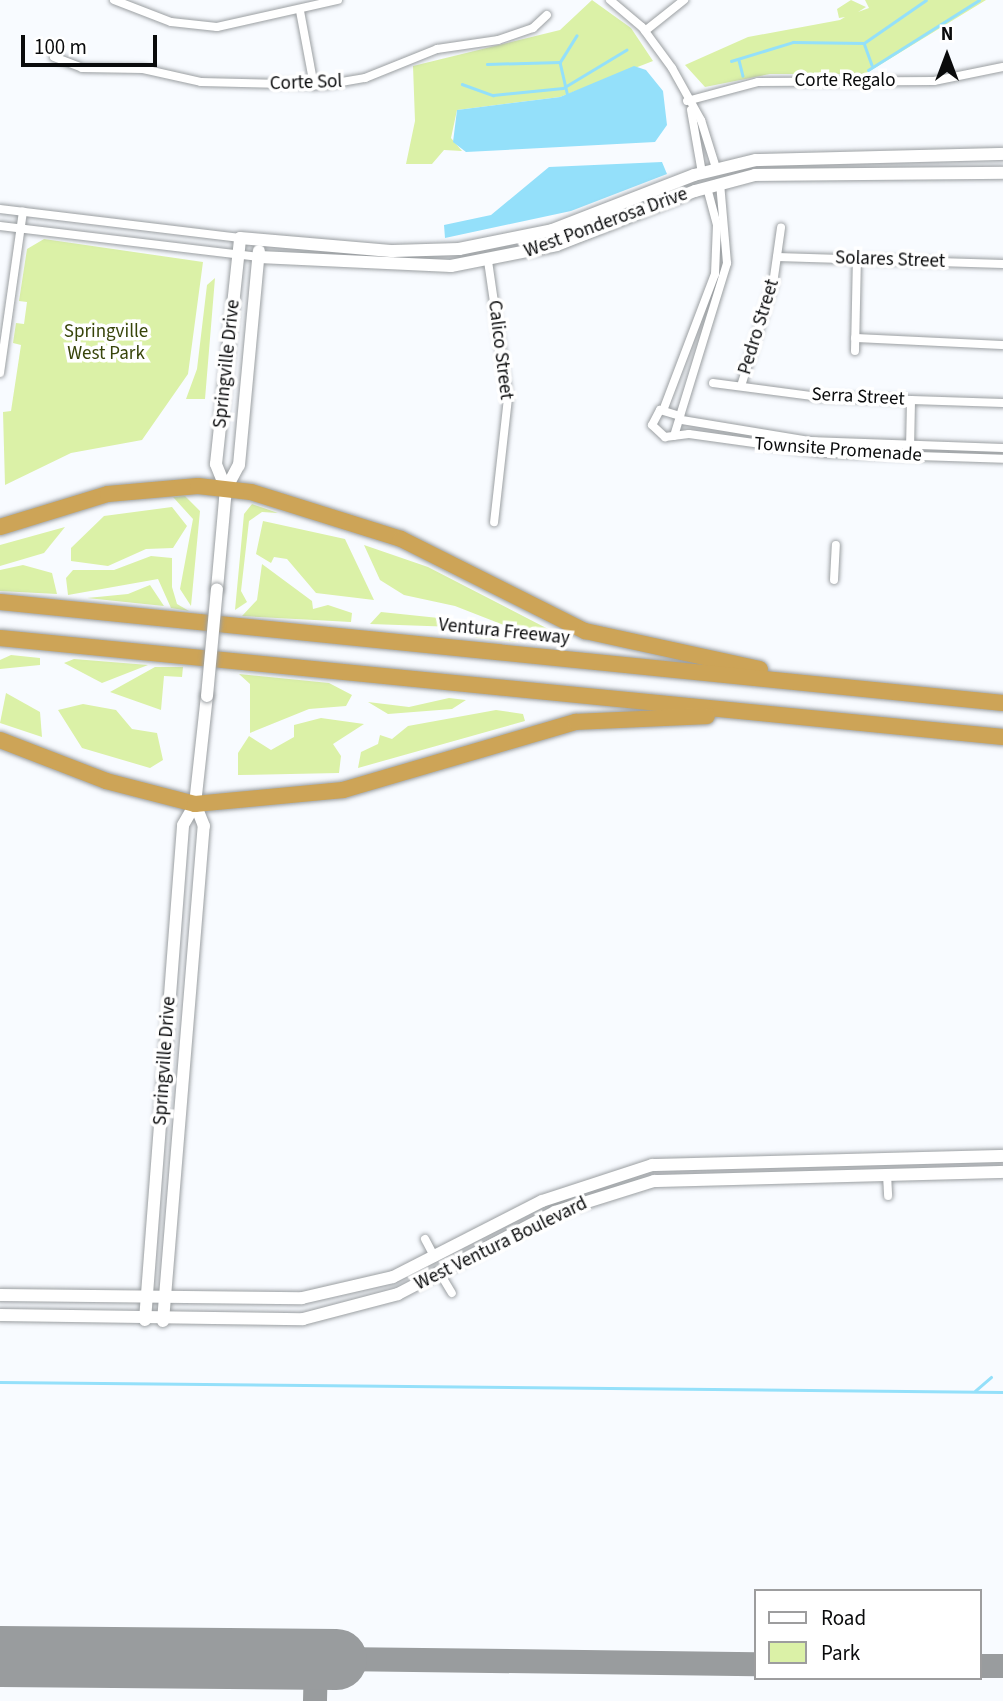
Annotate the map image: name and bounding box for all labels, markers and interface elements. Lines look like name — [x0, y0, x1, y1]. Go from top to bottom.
scale bar — [24, 21, 161, 65]
north arrow — [912, 21, 982, 91]
text: N — [941, 21, 953, 48]
text: 100 m — [34, 32, 87, 62]
street label: Corte Sol — [269, 70, 343, 96]
street label: Corte Regalo — [795, 70, 895, 92]
street label: West Ponderosa Drive — [521, 183, 691, 263]
street label: Solares Street — [835, 247, 945, 273]
street label: Pedro Street — [734, 277, 784, 377]
street label: Springville Drive — [209, 298, 245, 430]
street label: Calico Street — [483, 299, 517, 401]
park label: Springville West Park — [64, 321, 148, 365]
street label: Serra Street — [811, 383, 905, 411]
street label: Townsite Promenade — [754, 433, 922, 467]
street label: Ventura Freeway — [437, 614, 571, 650]
street label: Springville Drive — [149, 996, 181, 1126]
street label: West Ventura Boulevard — [411, 1192, 591, 1296]
legend — [754, 1589, 982, 1680]
text: Road — [821, 1603, 866, 1633]
text: Park — [821, 1638, 860, 1668]

